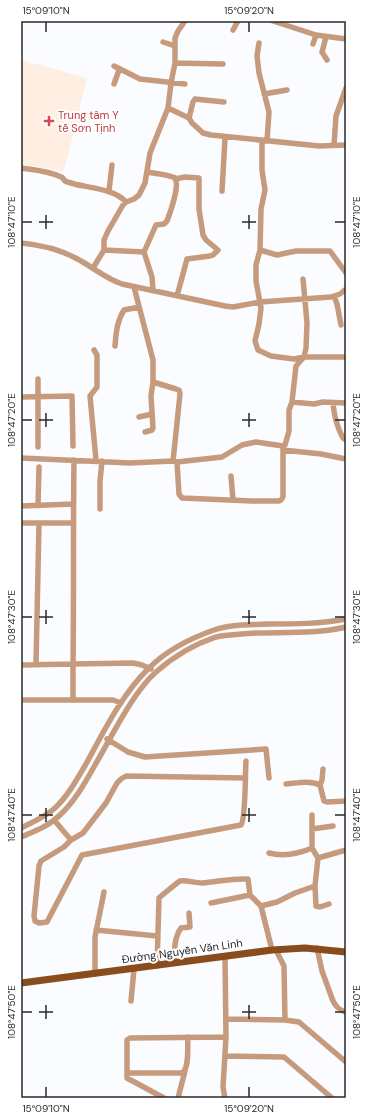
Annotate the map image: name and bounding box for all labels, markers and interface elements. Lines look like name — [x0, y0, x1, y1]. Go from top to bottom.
text: 15°09'10"N — [22, 4, 70, 17]
text: 15°09'20"N — [224, 4, 274, 17]
place label: Trung tâm Y tế Sơn Tịnh — [58, 108, 119, 135]
marker: Trung tâm Y tế Sơn Tịnh — [43, 115, 55, 127]
text: 108°47'10"E — [5, 196, 18, 248]
text: 108°47'10"E — [350, 196, 363, 248]
text: 108°47'20"E — [5, 393, 18, 447]
text: 108°47'20"E — [350, 393, 363, 447]
text: 108°47'30"E — [5, 590, 18, 644]
text: 108°47'30"E — [350, 590, 363, 644]
text: 108°47'40"E — [5, 788, 18, 842]
text: 108°47'40"E — [350, 788, 363, 842]
street label: Đường Nguyễn Văn Linh — [121, 936, 243, 966]
text: 108°47'50"E — [5, 985, 18, 1039]
text: 108°47'50"E — [350, 985, 363, 1039]
text: 15°09'10"N — [22, 1102, 70, 1115]
text: 15°09'20"N — [224, 1102, 274, 1115]

